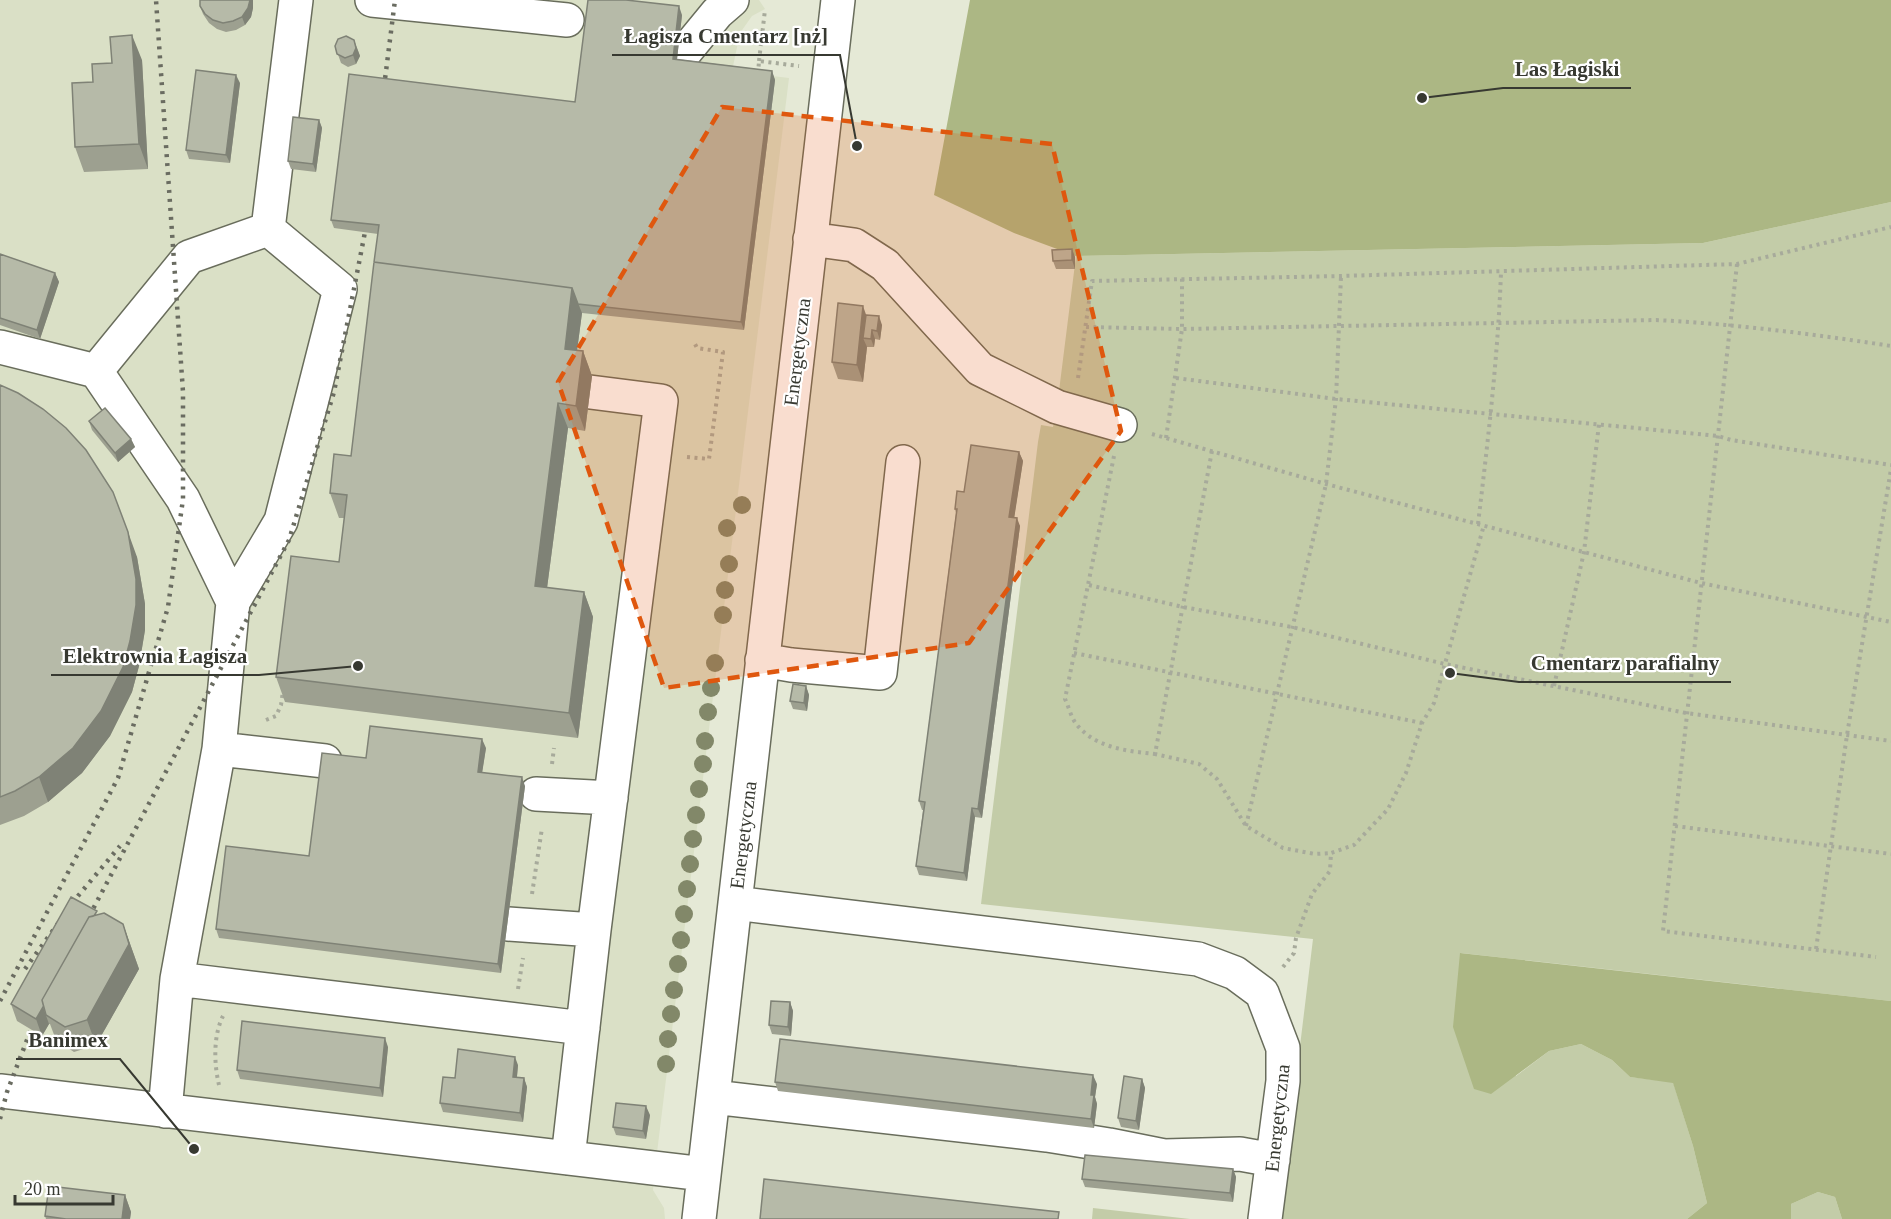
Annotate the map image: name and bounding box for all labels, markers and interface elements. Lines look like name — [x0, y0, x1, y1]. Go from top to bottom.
callout: Łagisza Cmentarz [nż] — [612, 16, 840, 55]
text: Łagisza Cmentarz [nż] — [624, 24, 828, 48]
callout: Las Łagiski — [1503, 49, 1631, 88]
text: Las Łagiski — [1515, 57, 1619, 81]
street label: Energetyczna — [779, 297, 816, 407]
callout: Elektrownia Łagisza — [51, 636, 259, 675]
callout: Cmentarz parafialny — [1519, 643, 1731, 682]
text: Elektrownia Łagisza — [63, 644, 248, 668]
text: Cmentarz parafialny — [1531, 651, 1720, 675]
street label: Energetyczna — [725, 780, 762, 890]
callout: Banimex — [16, 1020, 120, 1059]
text: Banimex — [28, 1028, 108, 1052]
street label: Energetyczna — [1260, 1063, 1295, 1173]
scale bar — [15, 1168, 112, 1206]
text: 20 m — [24, 1179, 61, 1199]

